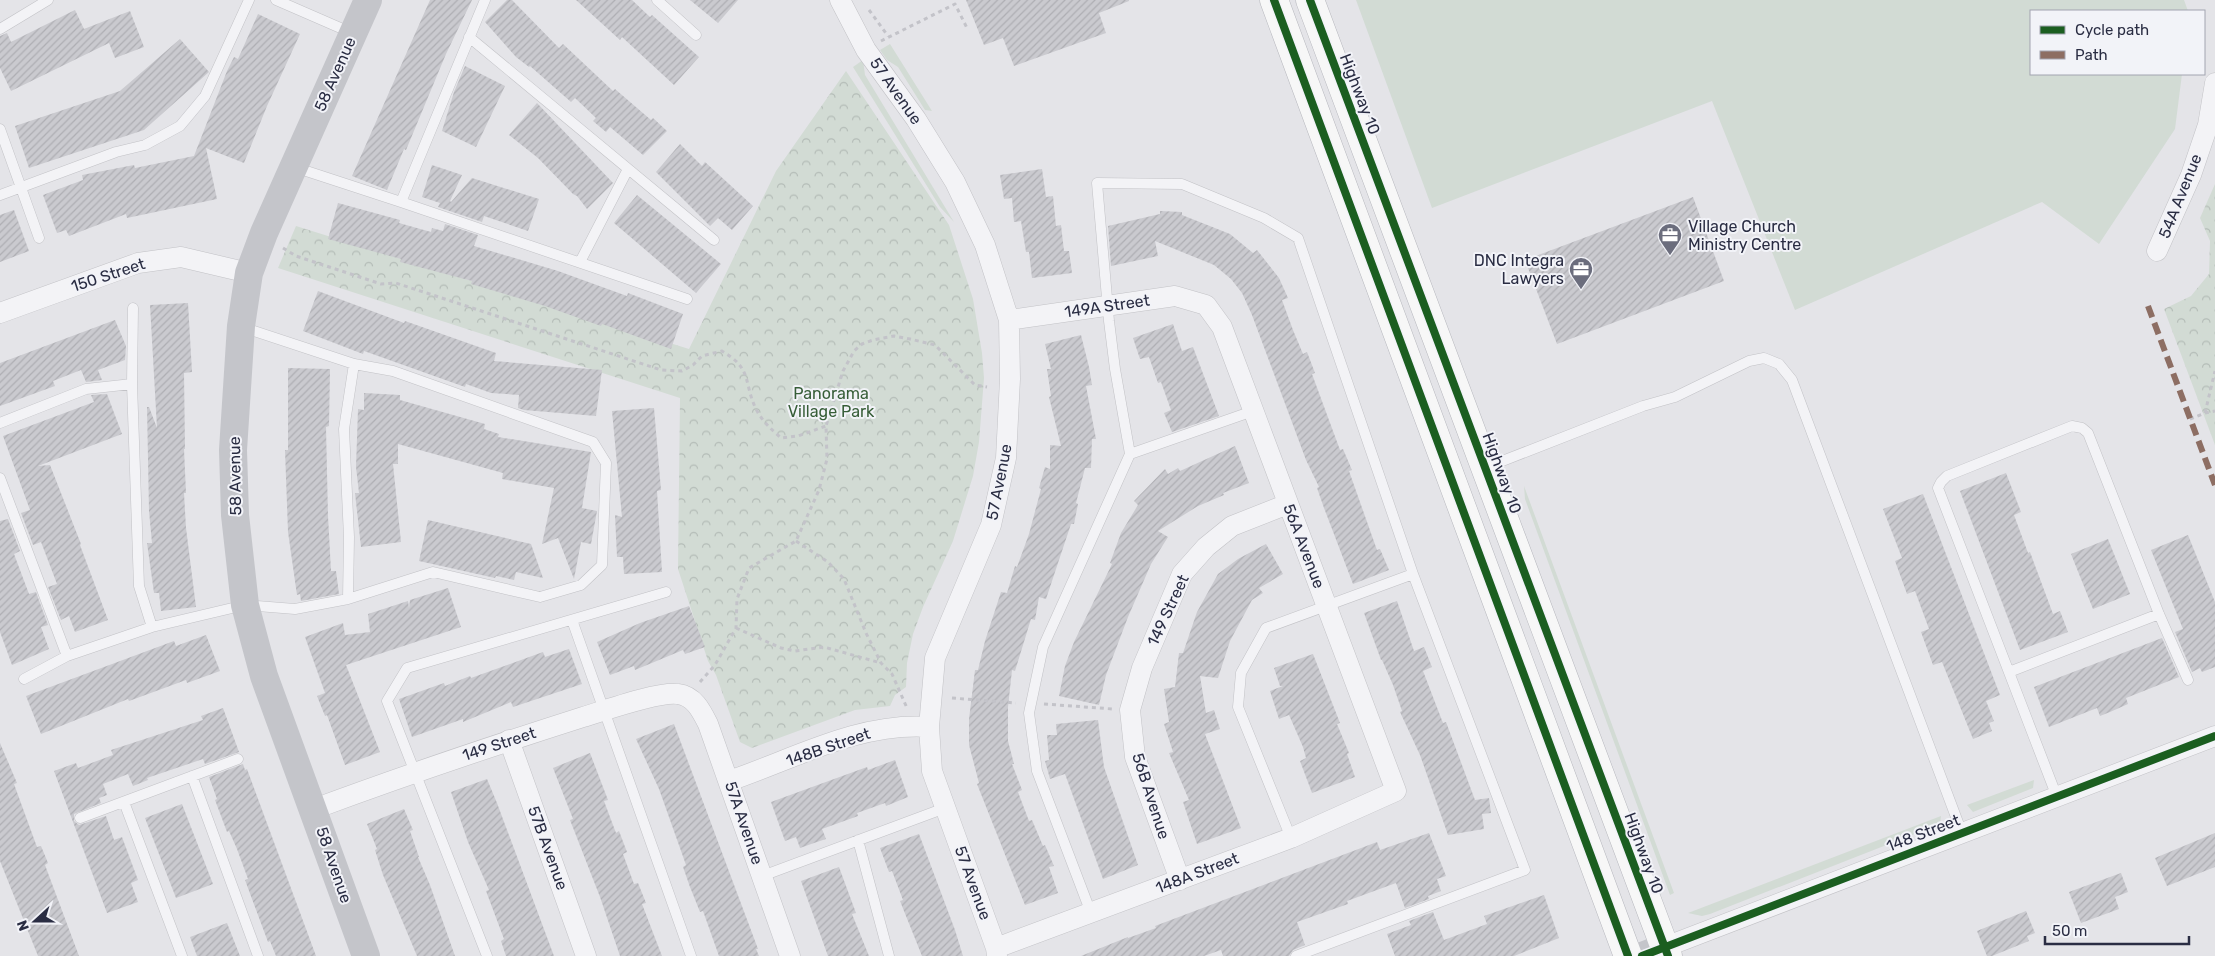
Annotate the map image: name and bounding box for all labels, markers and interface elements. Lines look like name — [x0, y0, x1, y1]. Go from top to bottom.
legend — [2030, 10, 2205, 75]
text: Cycle path — [2075, 21, 2149, 39]
street label: 58 Avenue — [310, 34, 360, 114]
text: Path — [2075, 46, 2108, 64]
street label: Highway 10 — [1336, 51, 1384, 137]
street label: 57 Avenue — [866, 54, 926, 128]
street label: 54A Avenue — [2154, 151, 2206, 241]
place label: Village Church Ministry Centre — [1688, 217, 1801, 254]
office icon: Village Church Ministry Centre — [1657, 222, 1683, 256]
place label: DNC Integra Lawyers — [1474, 251, 1564, 288]
street label: 150 Street — [69, 254, 147, 296]
office icon: DNC Integra Lawyers — [1568, 256, 1594, 290]
street label: 149A Street — [1063, 291, 1151, 321]
park label: Panorama Village Park — [788, 384, 875, 421]
street label: Highway 10 — [1479, 430, 1525, 516]
street label: 58 Avenue — [225, 436, 245, 516]
street label: 57 Avenue — [982, 442, 1016, 522]
street label: 56A Avenue — [1279, 501, 1329, 591]
street label: 149 Street — [1143, 571, 1193, 649]
street label: 149 Street — [460, 723, 538, 765]
street label: 148B Street — [783, 724, 873, 770]
street label: 56B Avenue — [1128, 751, 1174, 841]
street label: 57A Avenue — [721, 779, 767, 867]
street label: 57B Avenue — [524, 803, 572, 893]
street label: Highway 10 — [1621, 810, 1667, 896]
street label: 148 Street — [1884, 810, 1962, 856]
street label: 58 Avenue — [312, 824, 356, 906]
street label: 57 Avenue — [951, 843, 995, 923]
street label: 148A Street — [1153, 848, 1241, 898]
north arrow — [10, 896, 60, 946]
scale bar — [2045, 914, 2189, 946]
text: N — [14, 918, 33, 933]
text: 50 m — [2052, 922, 2087, 940]

